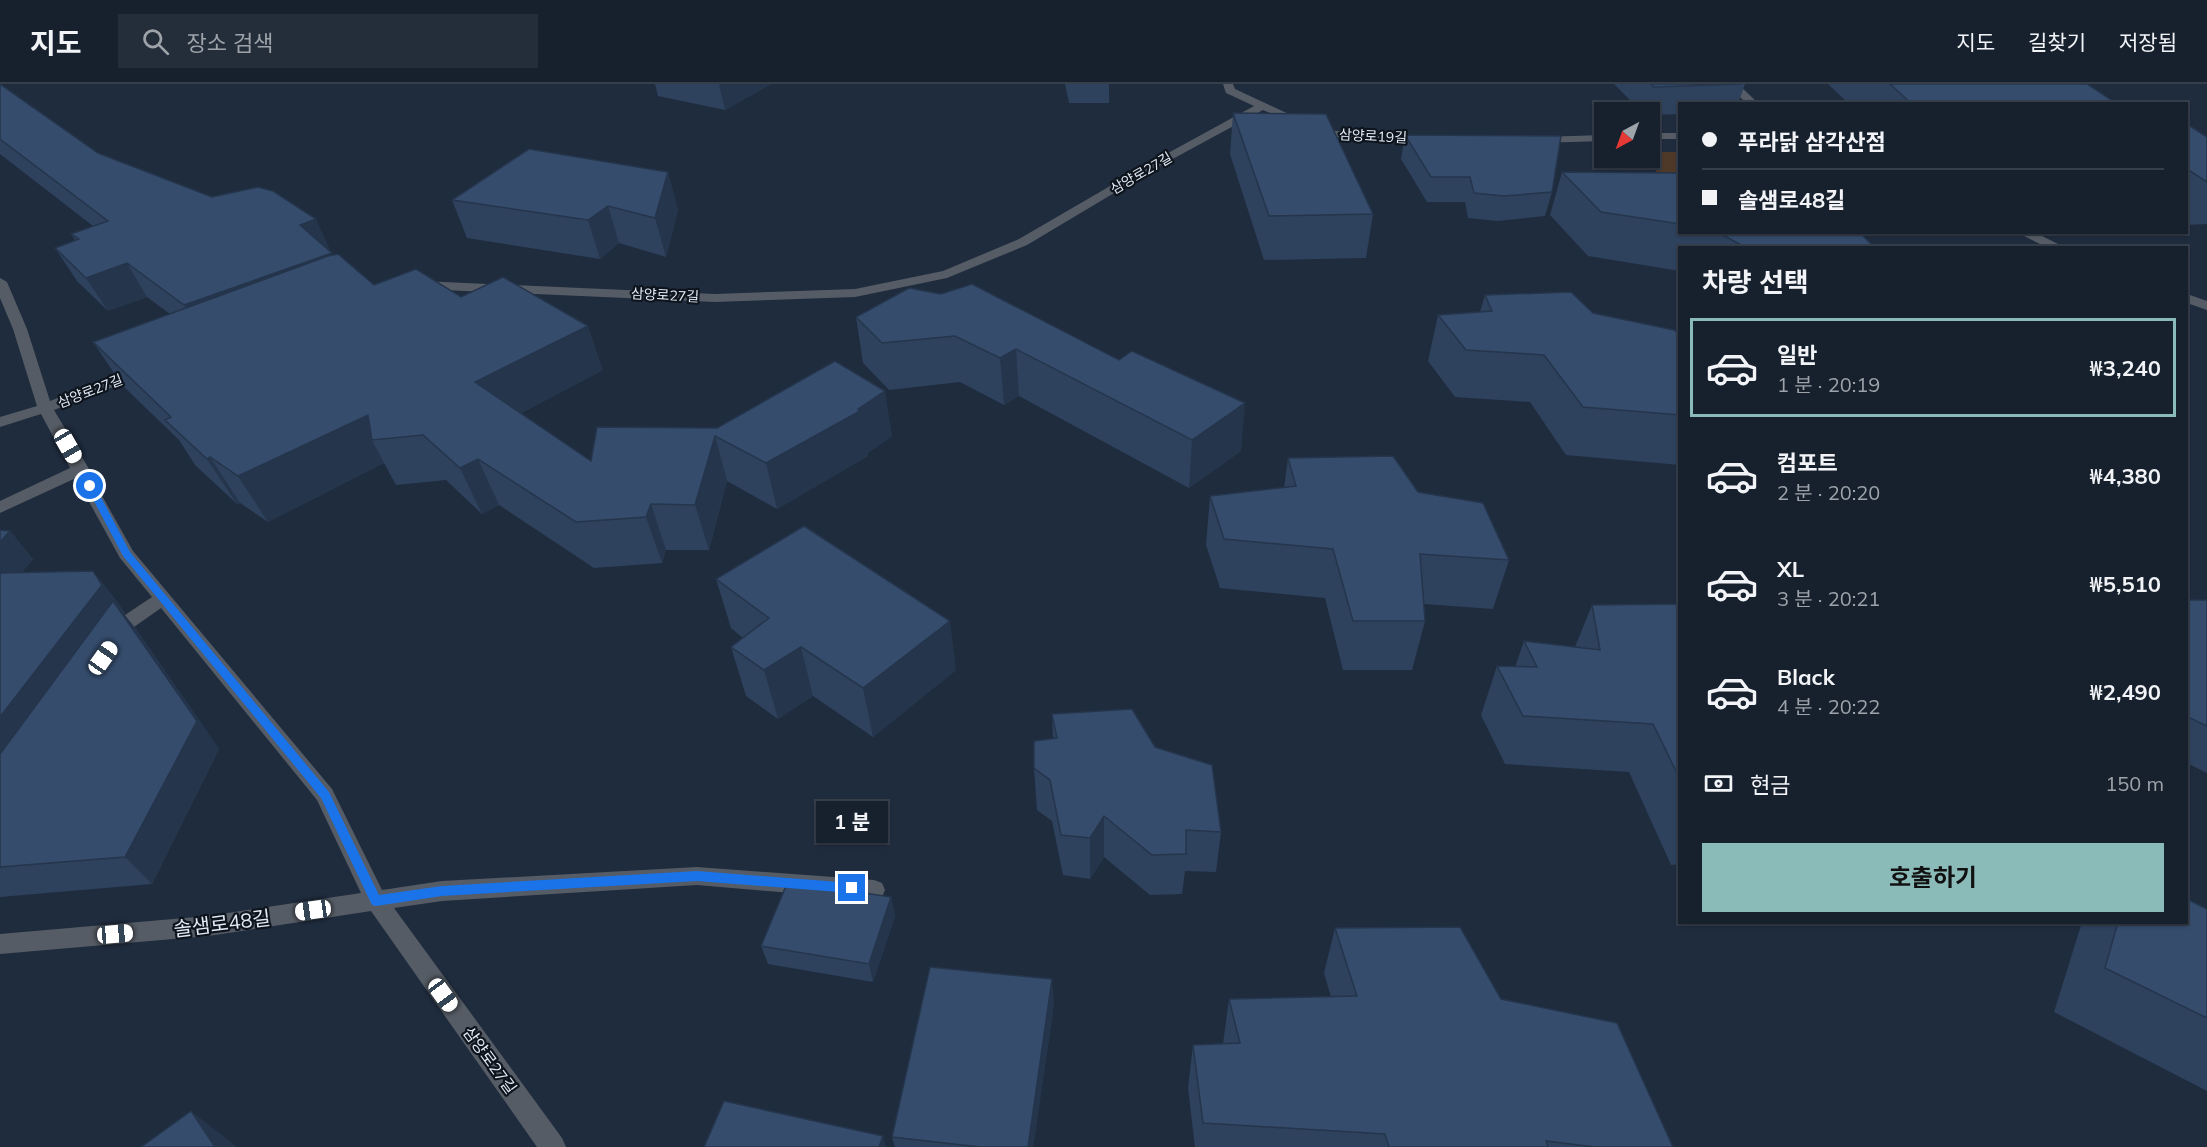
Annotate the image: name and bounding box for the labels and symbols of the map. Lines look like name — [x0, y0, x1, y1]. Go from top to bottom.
north arrow — [1594, 102, 1660, 168]
street label: 삼양로19길 — [1338, 125, 1408, 147]
street label: 삼양로27길 — [1107, 148, 1175, 198]
street label: 삼양로27길 — [630, 284, 700, 306]
street label: 삼양로27길 — [55, 370, 125, 412]
car — [51, 426, 85, 466]
route start — [76, 472, 103, 499]
car — [85, 638, 121, 678]
callout: 1 분 — [816, 801, 888, 843]
route end — [838, 874, 865, 901]
car — [294, 899, 332, 921]
street label: 솔샘로48길 — [172, 905, 272, 941]
car — [96, 923, 134, 945]
car — [425, 975, 461, 1015]
street label: 삼양로27길 — [459, 1023, 521, 1097]

